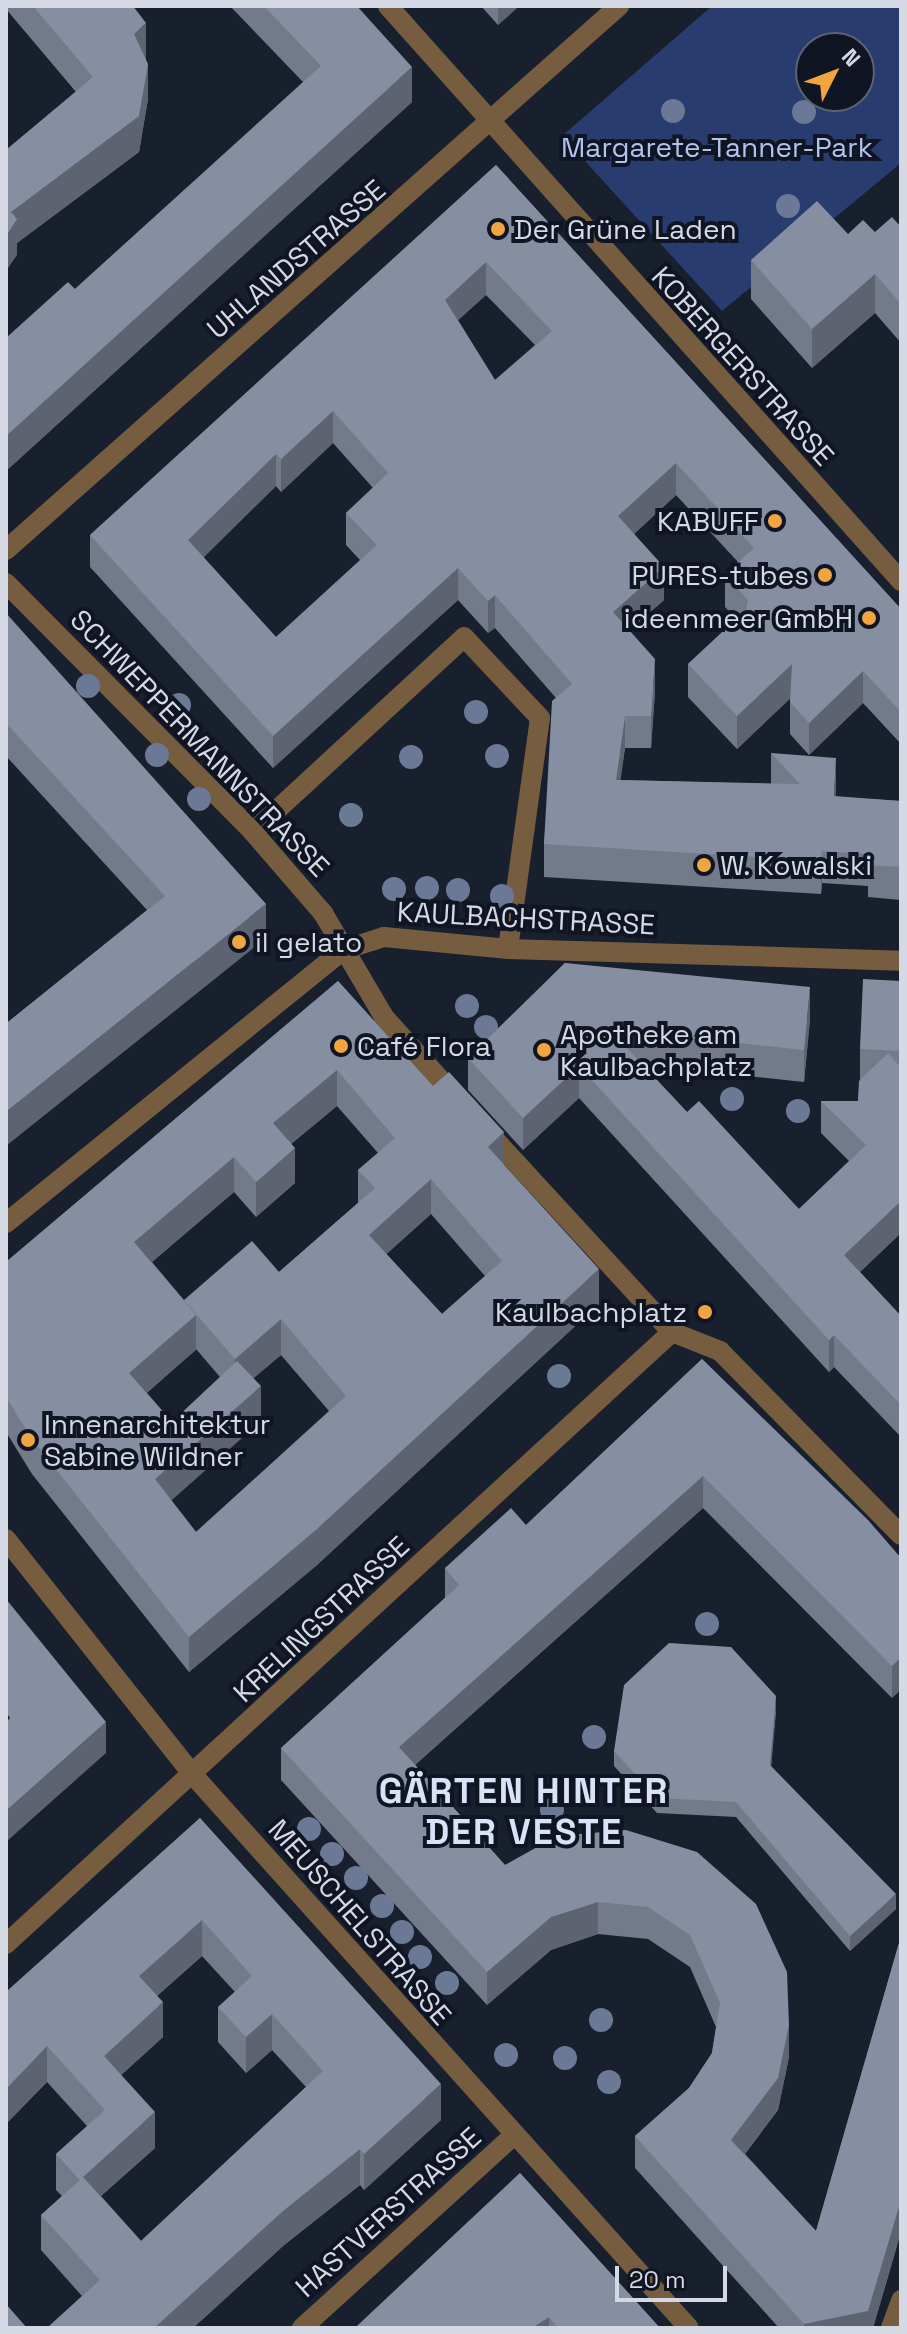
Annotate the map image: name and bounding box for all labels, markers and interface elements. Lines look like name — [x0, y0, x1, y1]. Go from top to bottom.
north arrow — [795, 32, 875, 112]
text: N — [836, 42, 867, 72]
park label: Margarete-Tanner-Park — [561, 130, 873, 164]
street label: UHLANDSTRASSE — [200, 172, 392, 346]
place label: Der Grüne Laden — [514, 212, 737, 246]
marker: Der Grüne Laden — [489, 220, 507, 238]
street label: KOBERGERSTRASSE — [645, 260, 841, 472]
place label: KABUFF — [657, 504, 759, 538]
marker: KABUFF — [766, 512, 784, 530]
place label: PURES-tubes — [632, 558, 809, 592]
marker: PURES-tubes — [816, 566, 834, 584]
place label: ideenmeer GmbH — [624, 601, 853, 635]
street label: SCHWEPPERMANNSTRASSE — [64, 603, 336, 883]
marker: ideenmeer GmbH — [860, 609, 878, 627]
place label: W. Kowalski — [720, 848, 873, 882]
marker: W. Kowalski — [695, 856, 713, 874]
street label: KAULBACHSTRASSE — [396, 894, 656, 942]
place label: il gelato — [255, 925, 362, 959]
marker: il gelato — [230, 933, 248, 951]
place label: Apotheke am Kaulbachplatz — [560, 1017, 752, 1083]
place label: Café Flora — [357, 1029, 491, 1063]
marker: Café Flora — [332, 1037, 350, 1055]
marker: Apotheke am Kaulbachplatz — [535, 1041, 553, 1059]
place label: Kaulbachplatz — [495, 1295, 687, 1329]
marker: Kaulbachplatz — [694, 1301, 716, 1323]
place label: Innenarchitektur Sabine Wildner — [44, 1407, 270, 1473]
marker: Innenarchitektur Sabine Wildner — [19, 1431, 37, 1449]
street label: KRELINGSTRASSE — [226, 1529, 416, 1709]
district label: GÄRTEN HINTER DER VESTE — [379, 1769, 669, 1854]
street label: MEUSCHELSTRASSE — [262, 1812, 458, 2032]
street label: HASTVERSTRASSE — [288, 2120, 488, 2304]
scale bar — [619, 2250, 731, 2300]
text: 20 m — [629, 2264, 686, 2295]

